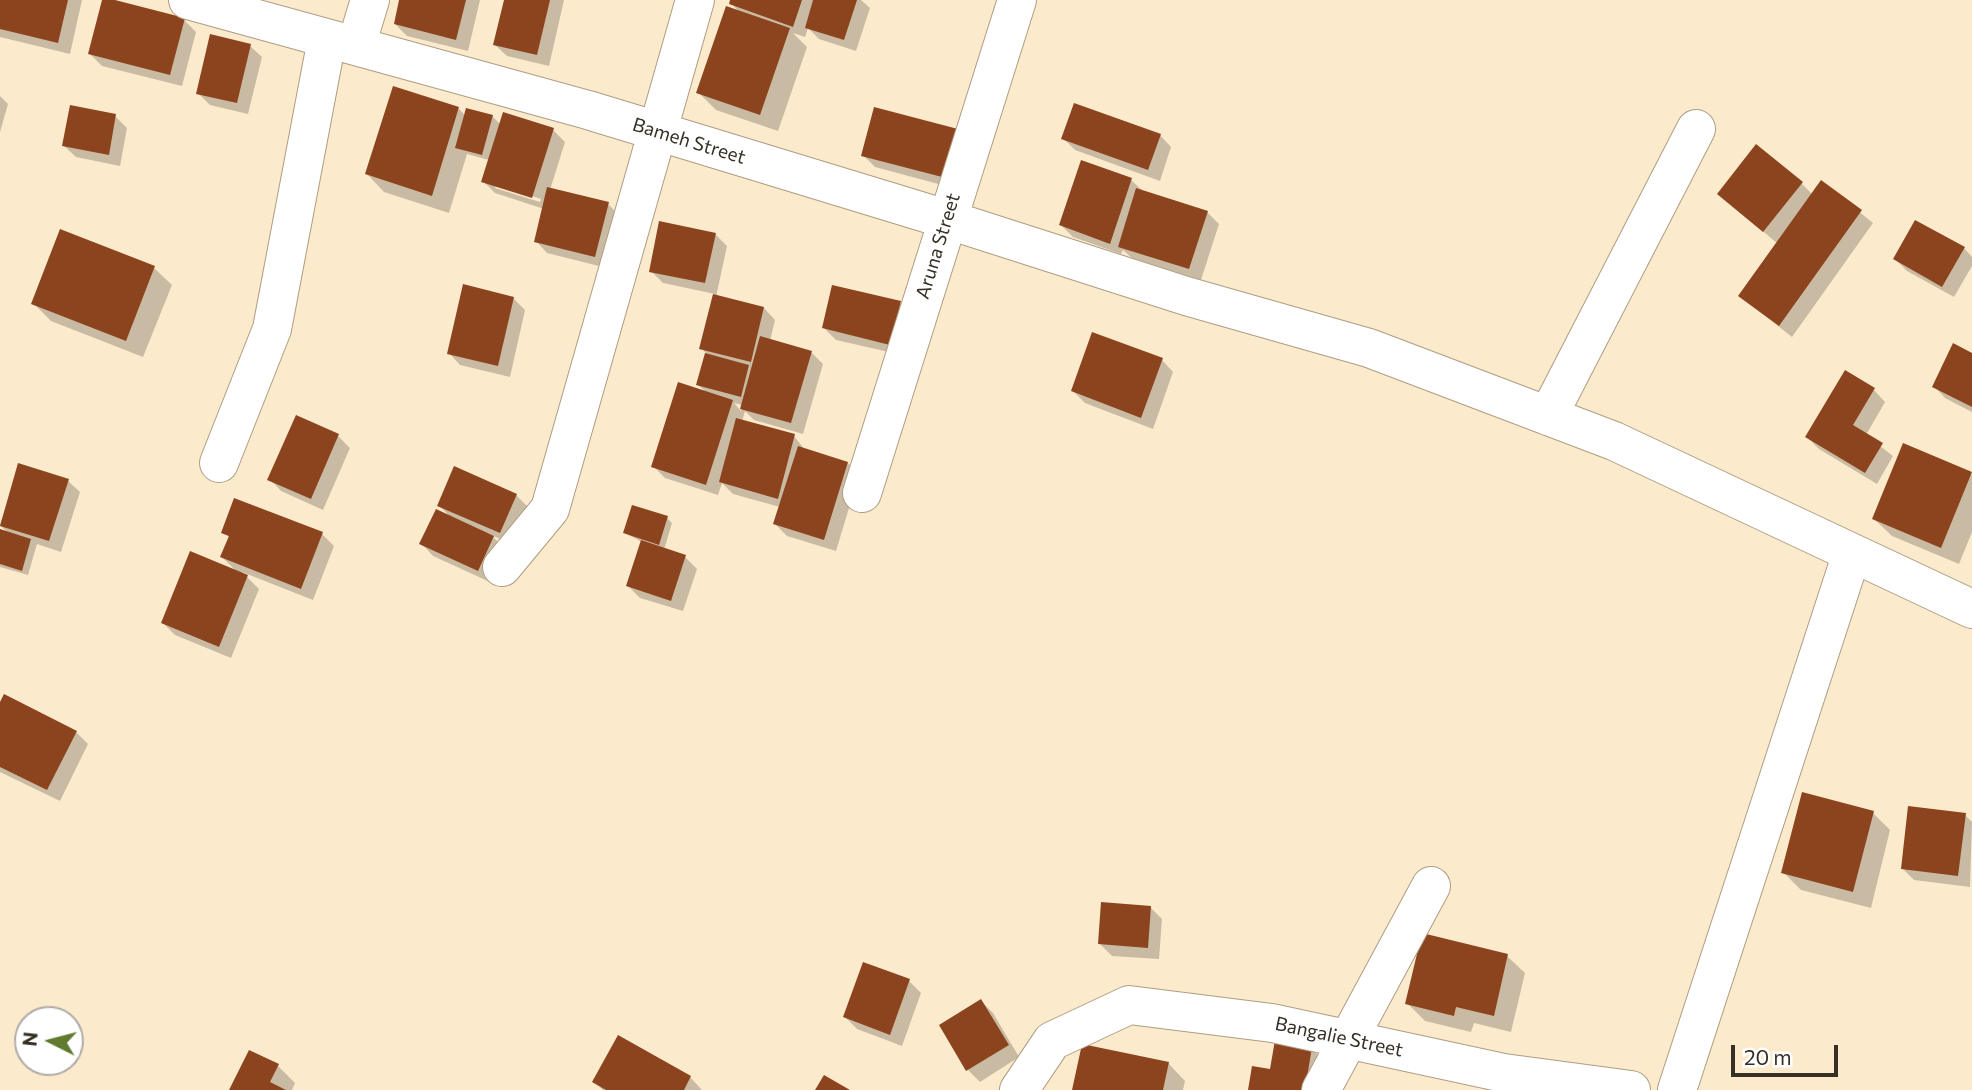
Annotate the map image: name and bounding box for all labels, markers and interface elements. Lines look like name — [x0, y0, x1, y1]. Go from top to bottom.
street label: Bameh Street — [630, 113, 748, 169]
street label: Aruna Street — [911, 190, 965, 302]
north arrow — [14, 1006, 84, 1076]
street label: Bangalie Street — [1273, 1012, 1405, 1062]
scale bar — [1734, 1030, 1841, 1074]
text: N — [17, 1031, 42, 1047]
text: 20 m — [1744, 1044, 1792, 1069]

